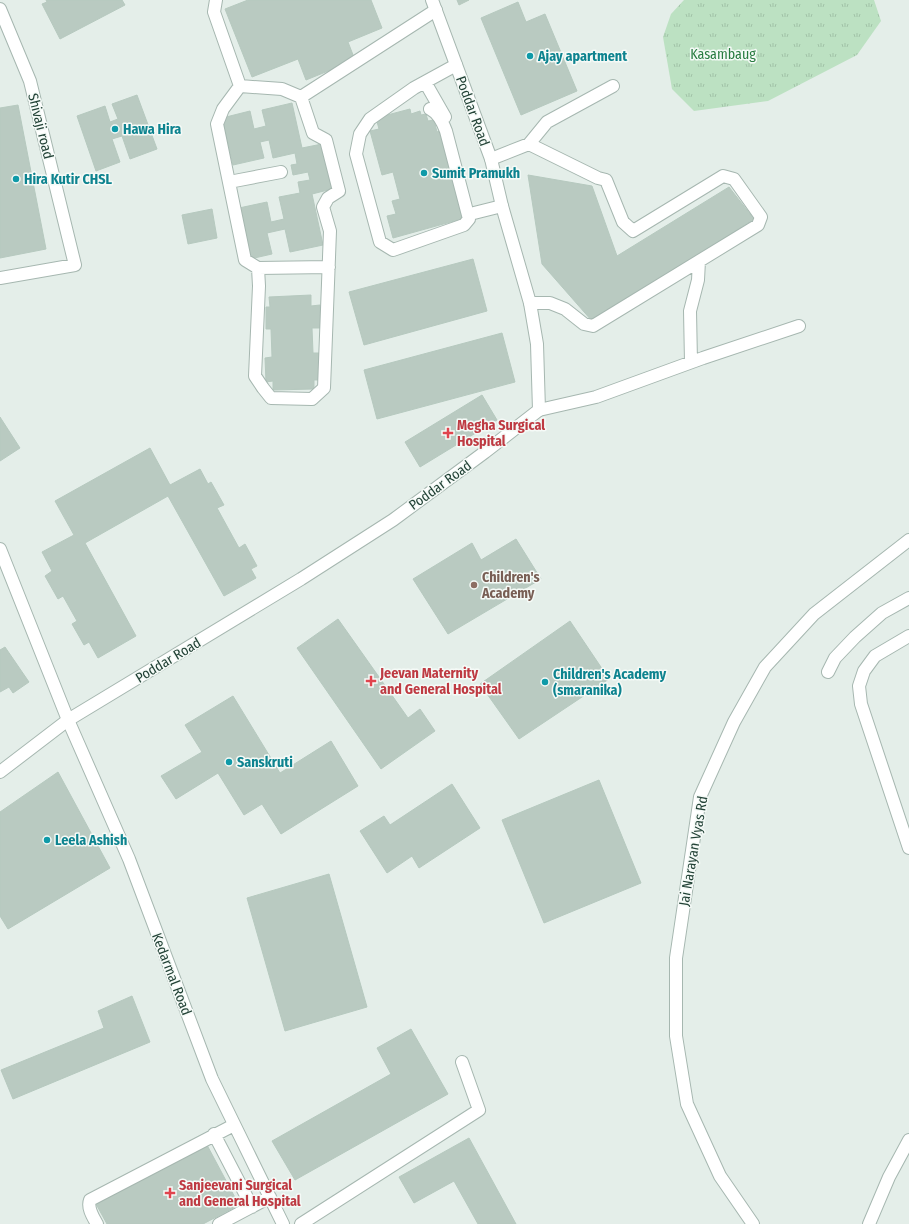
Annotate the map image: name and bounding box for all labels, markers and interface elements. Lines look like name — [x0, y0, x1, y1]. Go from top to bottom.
park label: Kasambaug — [690, 46, 756, 63]
place label: Ajay apartment — [537, 48, 628, 65]
marker: Ajay apartment — [525, 51, 535, 61]
street label: Poddar Road — [452, 74, 493, 149]
street label: Shivaji road — [24, 92, 57, 161]
place label: Hawa Hira — [123, 121, 181, 138]
marker: Hawa Hira — [110, 124, 120, 134]
place label: Sumit Pramukh — [432, 165, 520, 182]
marker: Sumit Pramukh — [419, 168, 429, 178]
place label: Hira Kutir CHSL — [24, 171, 112, 188]
marker: Hira Kutir CHSL — [11, 174, 21, 184]
place label: Megha Surgical Hospital — [457, 417, 545, 450]
marker: Megha Surgical Hospital — [442, 427, 454, 439]
street label: Poddar Road — [406, 457, 475, 514]
place label: Children's Academy — [481, 569, 540, 602]
marker: Children's Academy — [469, 580, 479, 590]
street label: Poddar Road — [132, 634, 204, 687]
place label: Jeevan Maternity and General Hospital — [379, 665, 502, 698]
place label: Children's Academy (smaranika) — [553, 666, 666, 699]
marker: Jeevan Maternity and General Hospital — [365, 675, 377, 687]
marker: Children's Academy (smaranika) — [540, 677, 550, 687]
place label: Sanskruti — [237, 754, 293, 771]
marker: Sanskruti — [224, 757, 234, 767]
street label: Jai Narayan Vyas Rd — [675, 795, 712, 907]
place label: Leela Ashish — [55, 832, 127, 849]
marker: Leela Ashish — [42, 835, 52, 845]
street label: Kedarmal Road — [148, 931, 195, 1018]
place label: Sanjeevani Surgical and General Hospital — [179, 1177, 301, 1210]
marker: Sanjeevani Surgical and General Hospital — [164, 1187, 176, 1199]

